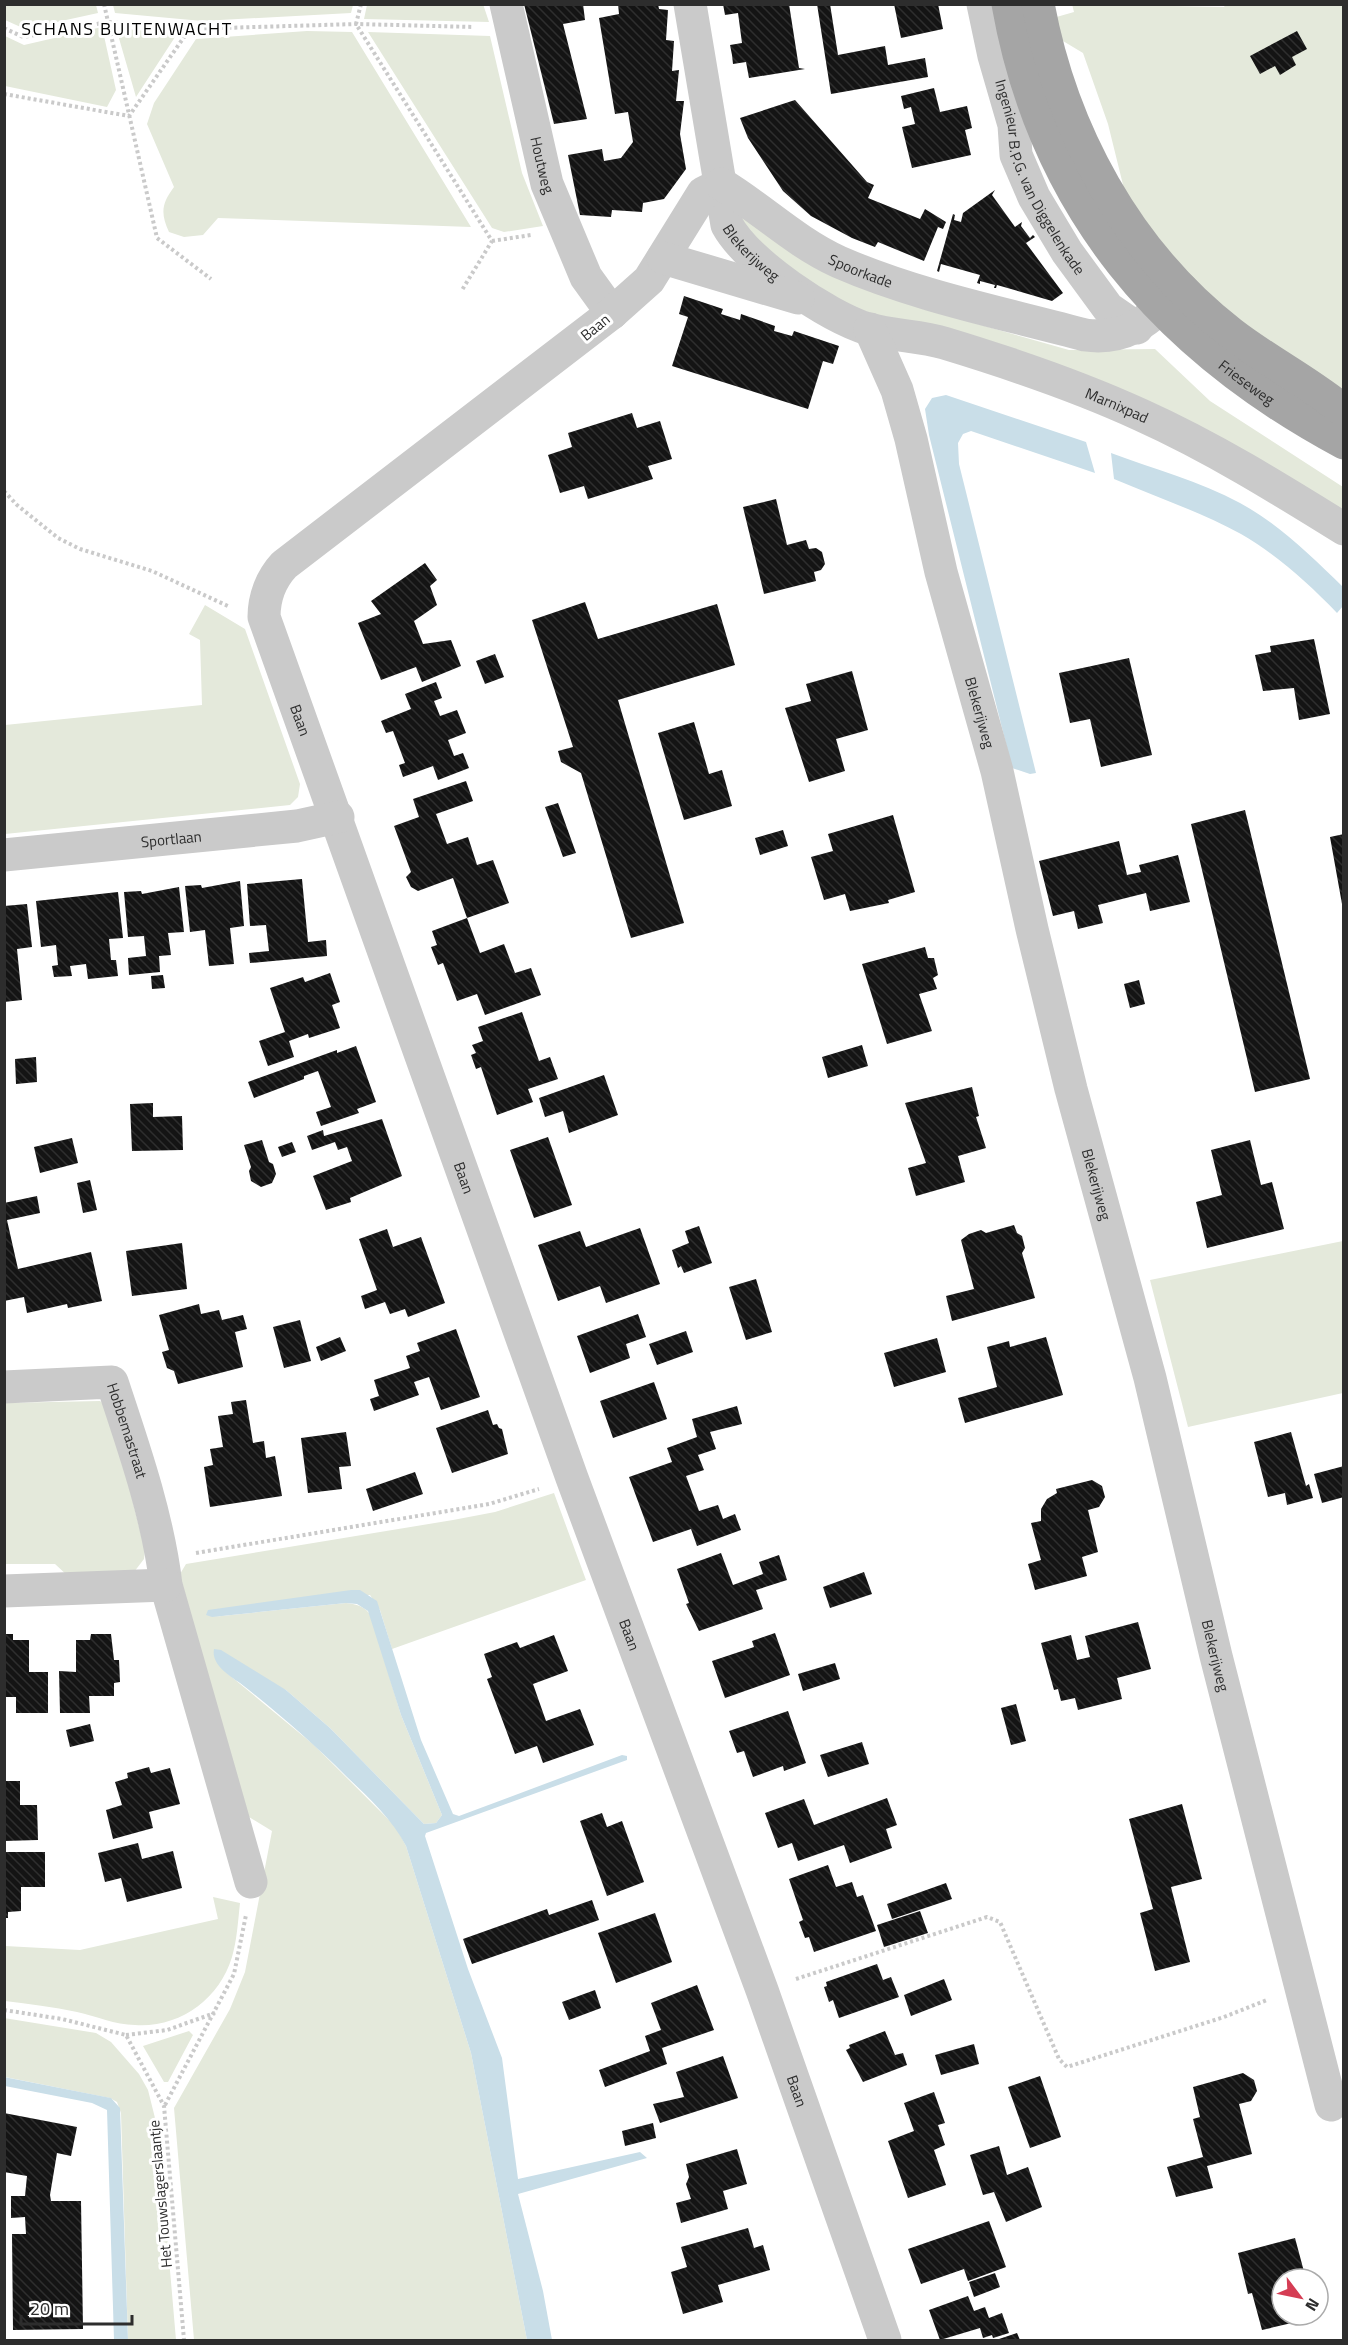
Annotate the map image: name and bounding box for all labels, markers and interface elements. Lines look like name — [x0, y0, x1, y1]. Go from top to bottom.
district label: SCHANS BUITENWACHT — [21, 15, 233, 42]
street label: Ingenieur B.P.G. van Diggelenkade — [990, 76, 1091, 279]
street label: Houtweg — [525, 134, 561, 197]
street label: Blekerijweg — [717, 219, 785, 287]
street label: Spoorkade — [825, 247, 896, 293]
street label: Baan — [575, 308, 615, 346]
street label: Frieseweg — [1214, 353, 1280, 410]
street label: Marnixpad — [1082, 381, 1153, 429]
street label: Blekerijweg — [960, 674, 1002, 751]
street label: Baan — [285, 701, 317, 739]
street label: Sportlaan — [140, 824, 203, 853]
street label: Blekerijweg — [1076, 1146, 1118, 1223]
street label: Baan — [448, 1158, 481, 1197]
street label: Hobbemastraat — [101, 1380, 154, 1482]
street label: Baan — [614, 1615, 646, 1654]
street label: Blekerijweg — [1196, 1617, 1236, 1694]
street label: Baan — [781, 2072, 814, 2110]
street label: Het Touwslagerslaantje — [142, 2119, 178, 2269]
north arrow — [1270, 2267, 1330, 2327]
scale bar — [21, 2288, 132, 2326]
text: N — [1300, 2294, 1326, 2316]
text: 20 m — [30, 2295, 69, 2322]

